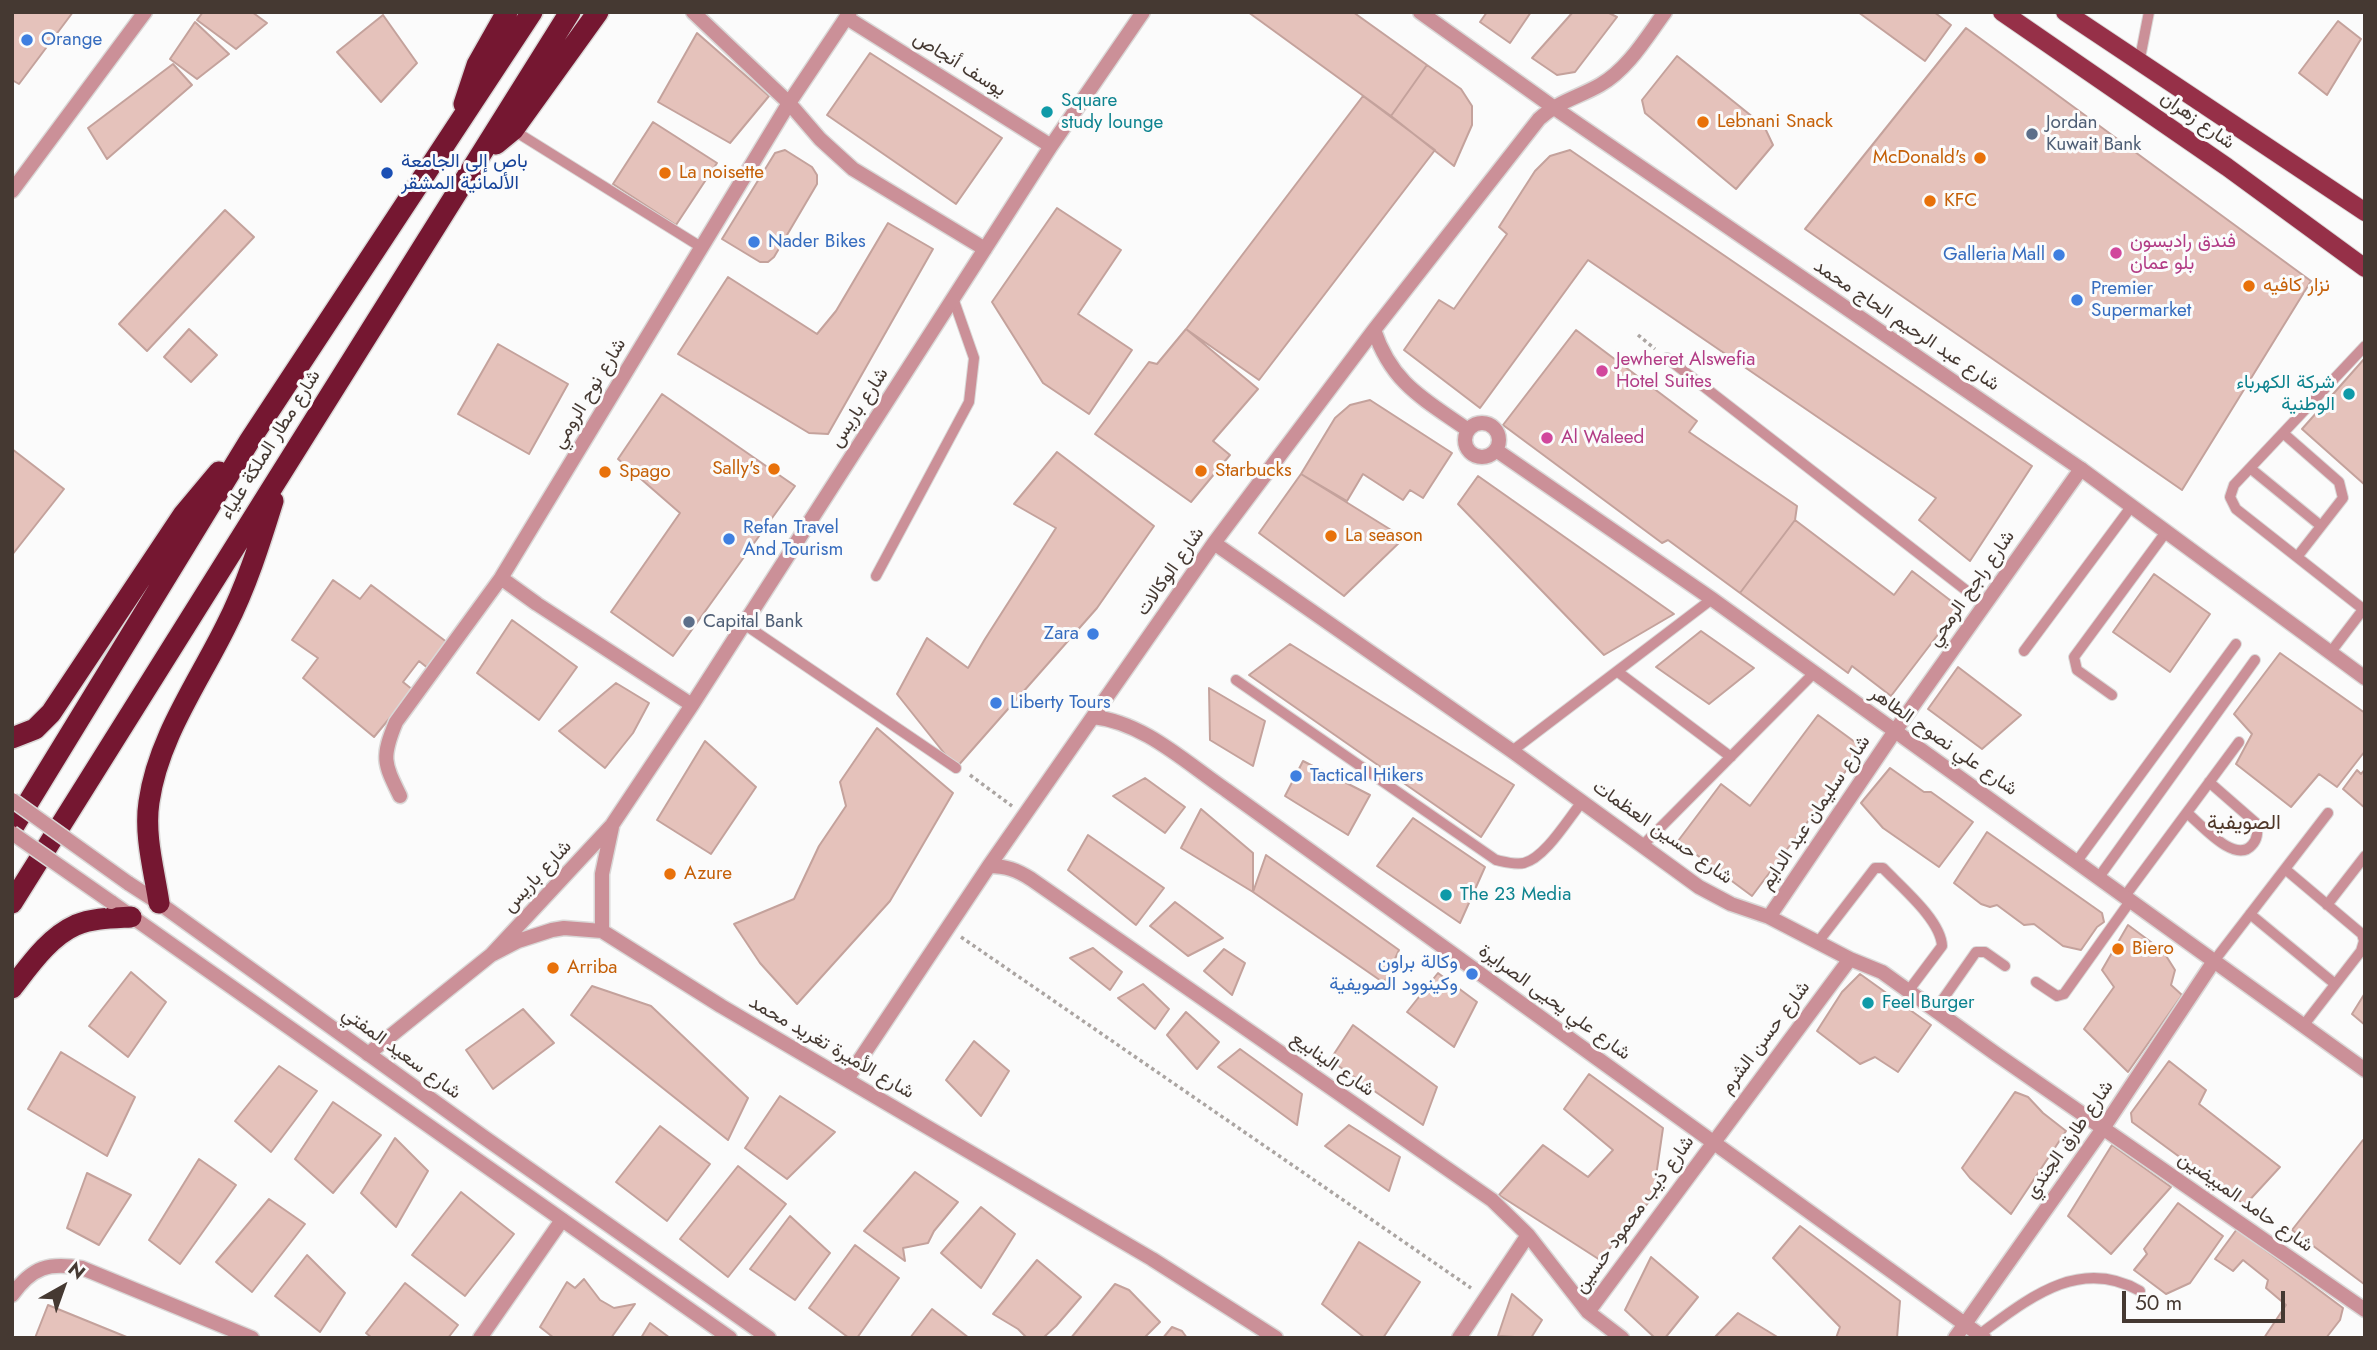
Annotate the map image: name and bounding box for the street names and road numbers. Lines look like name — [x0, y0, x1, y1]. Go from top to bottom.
street label: يوسف أنجاص — [908, 27, 1010, 103]
street label: شارع زهران — [2155, 87, 2239, 155]
street label: شارع عبد الرحيم الحاج محمد — [1809, 255, 2003, 397]
street label: شارع نوح الرومي — [548, 335, 632, 453]
street label: شارع باريس — [826, 364, 894, 452]
street label: شارع مطار الملكة علياء — [216, 366, 326, 524]
street label: شارع الوكالات — [1132, 523, 1210, 621]
street label: شارع راجح الرمحي — [1924, 527, 2020, 651]
street label: شارع علي نصوح الطاهر — [1865, 683, 2021, 801]
street label: شارع سليمان عبد الدايم — [1756, 732, 1876, 894]
street label: شارع حسين العظمات — [1588, 776, 1736, 890]
street label: شارع باريس — [499, 836, 577, 918]
street label: شارع علي يحيى الصرايرة — [1474, 940, 1634, 1066]
street label: شارع حسن الشرم — [1716, 977, 1816, 1099]
street label: شارع الأميرة تغريد محمد — [744, 991, 918, 1105]
street label: شارع سعيد المفتي — [337, 1003, 465, 1105]
street label: شارع الينابيع — [1286, 1028, 1378, 1102]
street label: شارع طارق الجندي — [2021, 1077, 2119, 1203]
street label: شارع ذيب محمود حسين — [1570, 1132, 1700, 1298]
street label: شارع حامد المبيضين — [2173, 1148, 2317, 1258]

